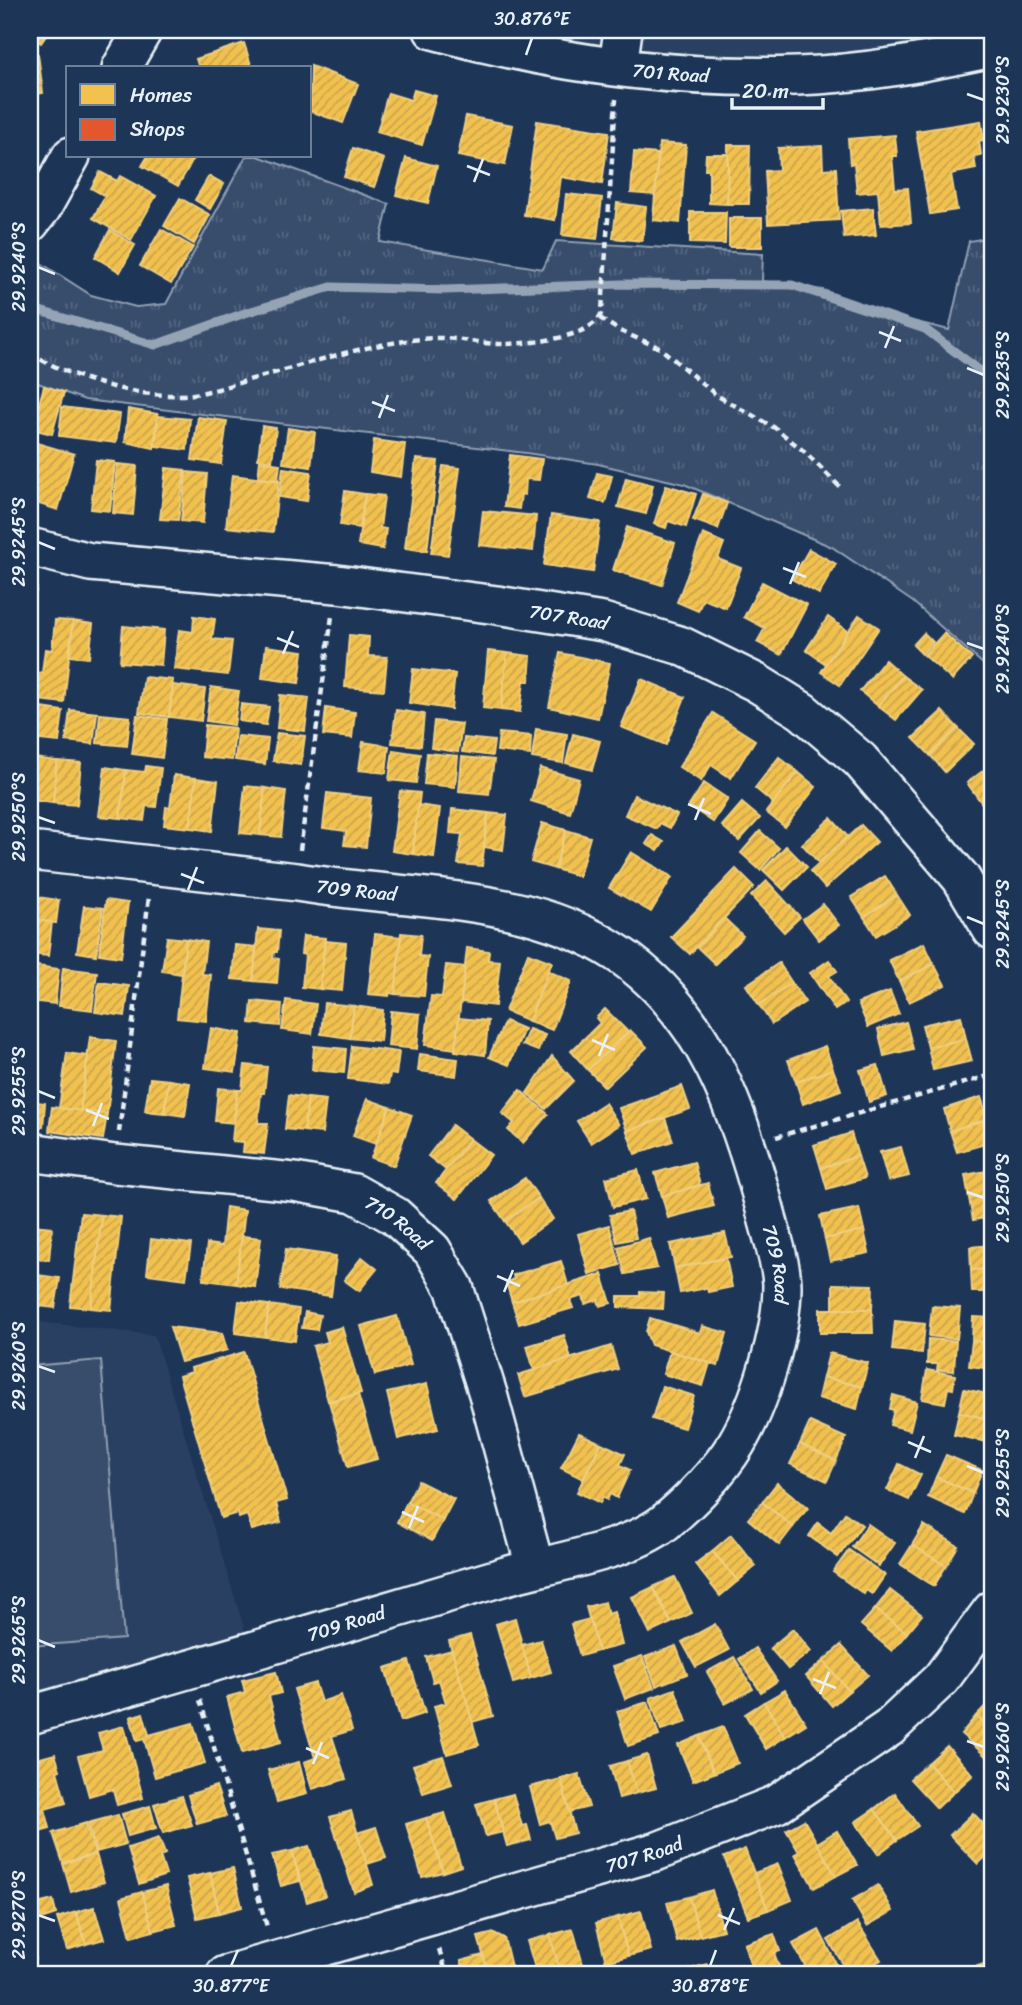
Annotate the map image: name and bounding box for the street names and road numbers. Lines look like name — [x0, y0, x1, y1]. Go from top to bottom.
street label: 701 Road — [631, 53, 712, 92]
street label: 707 Road — [527, 594, 615, 640]
street label: 709 Road — [314, 869, 400, 911]
street label: 710 Road — [359, 1186, 440, 1260]
street label: 709 Road — [753, 1221, 798, 1307]
street label: 709 Road — [303, 1595, 391, 1651]
street label: 707 Road — [602, 1826, 690, 1882]

